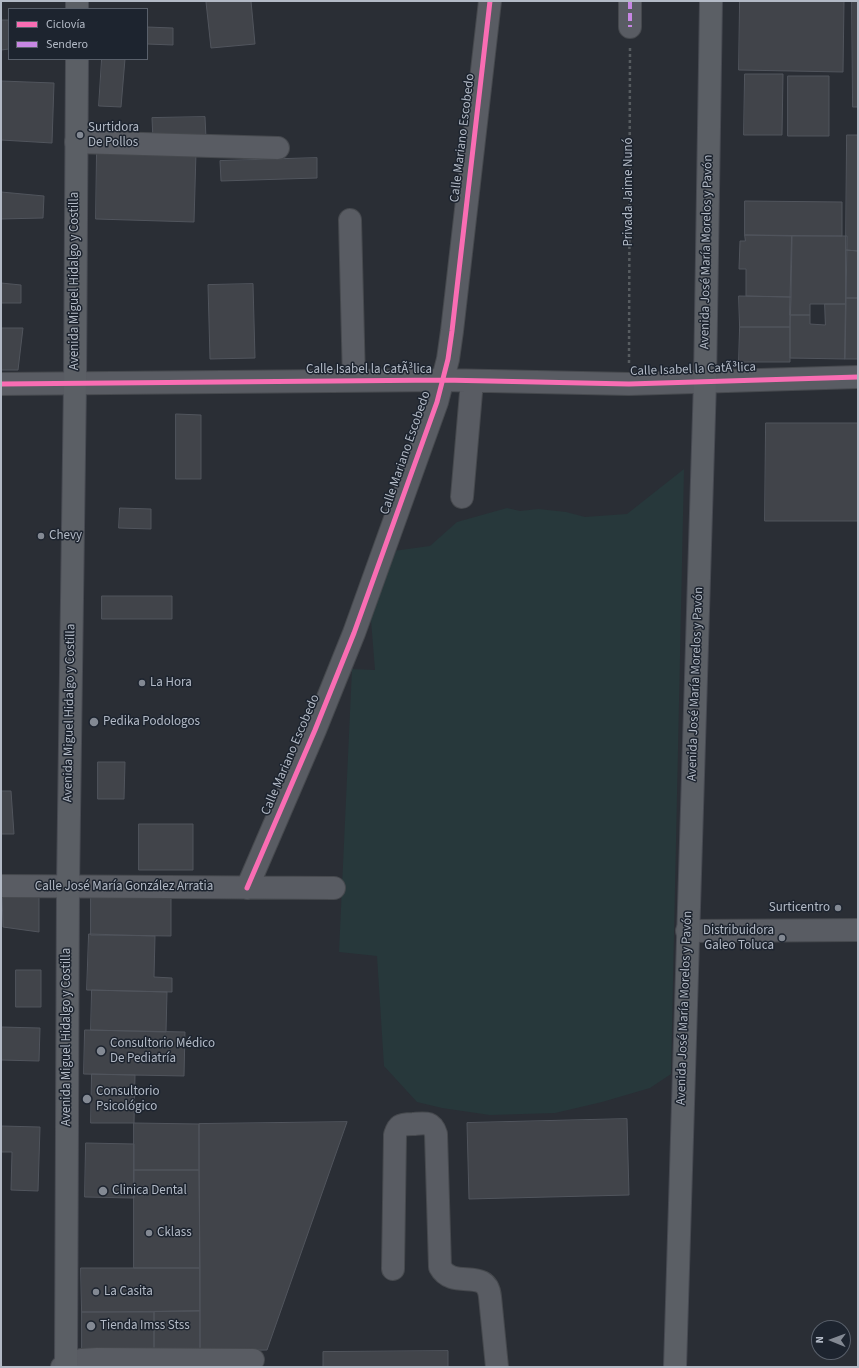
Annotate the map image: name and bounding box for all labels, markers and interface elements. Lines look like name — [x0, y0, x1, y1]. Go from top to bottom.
legend — [8, 8, 148, 60]
text: Ciclovía — [46, 16, 85, 33]
text: Sendero — [46, 36, 88, 53]
street label: Calle Mariano Escobedo — [447, 73, 479, 203]
place label: Surtidora De Pollos — [88, 120, 139, 151]
marker: Surtidora De Pollos — [75, 130, 85, 140]
street label: Privada Jaime Nunó — [621, 137, 637, 247]
street label: Avenida José María Morelos y Pavón — [698, 155, 716, 349]
street label: Avenida Miguel Hidalgo y Costilla — [67, 192, 83, 370]
street label: Calle Isabel la CatÃ³lica — [630, 360, 756, 380]
street label: Calle Isabel la CatÃ³lica — [306, 362, 432, 378]
street label: Calle Mariano Escobedo — [378, 389, 434, 517]
place label: Chevy — [49, 528, 82, 544]
marker: Chevy — [36, 531, 46, 541]
street label: Avenida José María Morelos y Pavón — [685, 586, 707, 782]
street label: Avenida Miguel Hidalgo y Costilla — [61, 624, 79, 802]
place label: La Hora — [150, 675, 192, 691]
marker: La Hora — [137, 678, 147, 688]
street label: Calle Mariano Escobedo — [259, 692, 323, 818]
place label: Pedika Podologos — [103, 714, 200, 730]
marker: Pedika Podologos — [88, 716, 100, 728]
street label: Calle José María González Arratia — [35, 879, 213, 895]
place label: Surticentro — [769, 900, 830, 916]
marker: Surticentro — [833, 903, 843, 913]
street label: Avenida José María Morelos y Pavón — [674, 910, 696, 1106]
place label: Distribuidora Galeo Toluca — [703, 923, 774, 954]
marker: Distribuidora Galeo Toluca — [777, 933, 787, 943]
street label: Avenida Miguel Hidalgo y Costilla — [59, 948, 75, 1126]
place label: Consultorio Médico De Pediatría — [110, 1036, 215, 1067]
marker: Consultorio Médico De Pediatría — [95, 1045, 107, 1057]
place label: Consultorio Psicológico — [96, 1084, 159, 1115]
marker: Consultorio Psicológico — [81, 1093, 93, 1105]
place label: Clinica Dental — [112, 1183, 187, 1199]
marker: Clinica Dental — [97, 1185, 109, 1197]
place label: Cklass — [157, 1225, 192, 1241]
marker: Cklass — [144, 1228, 154, 1238]
place label: La Casita — [104, 1284, 153, 1300]
marker: La Casita — [91, 1287, 101, 1297]
place label: Tienda Imss Stss — [100, 1318, 190, 1334]
marker: Tienda Imss Stss — [85, 1320, 97, 1332]
north arrow — [811, 1320, 851, 1360]
text: N — [812, 1336, 827, 1344]

